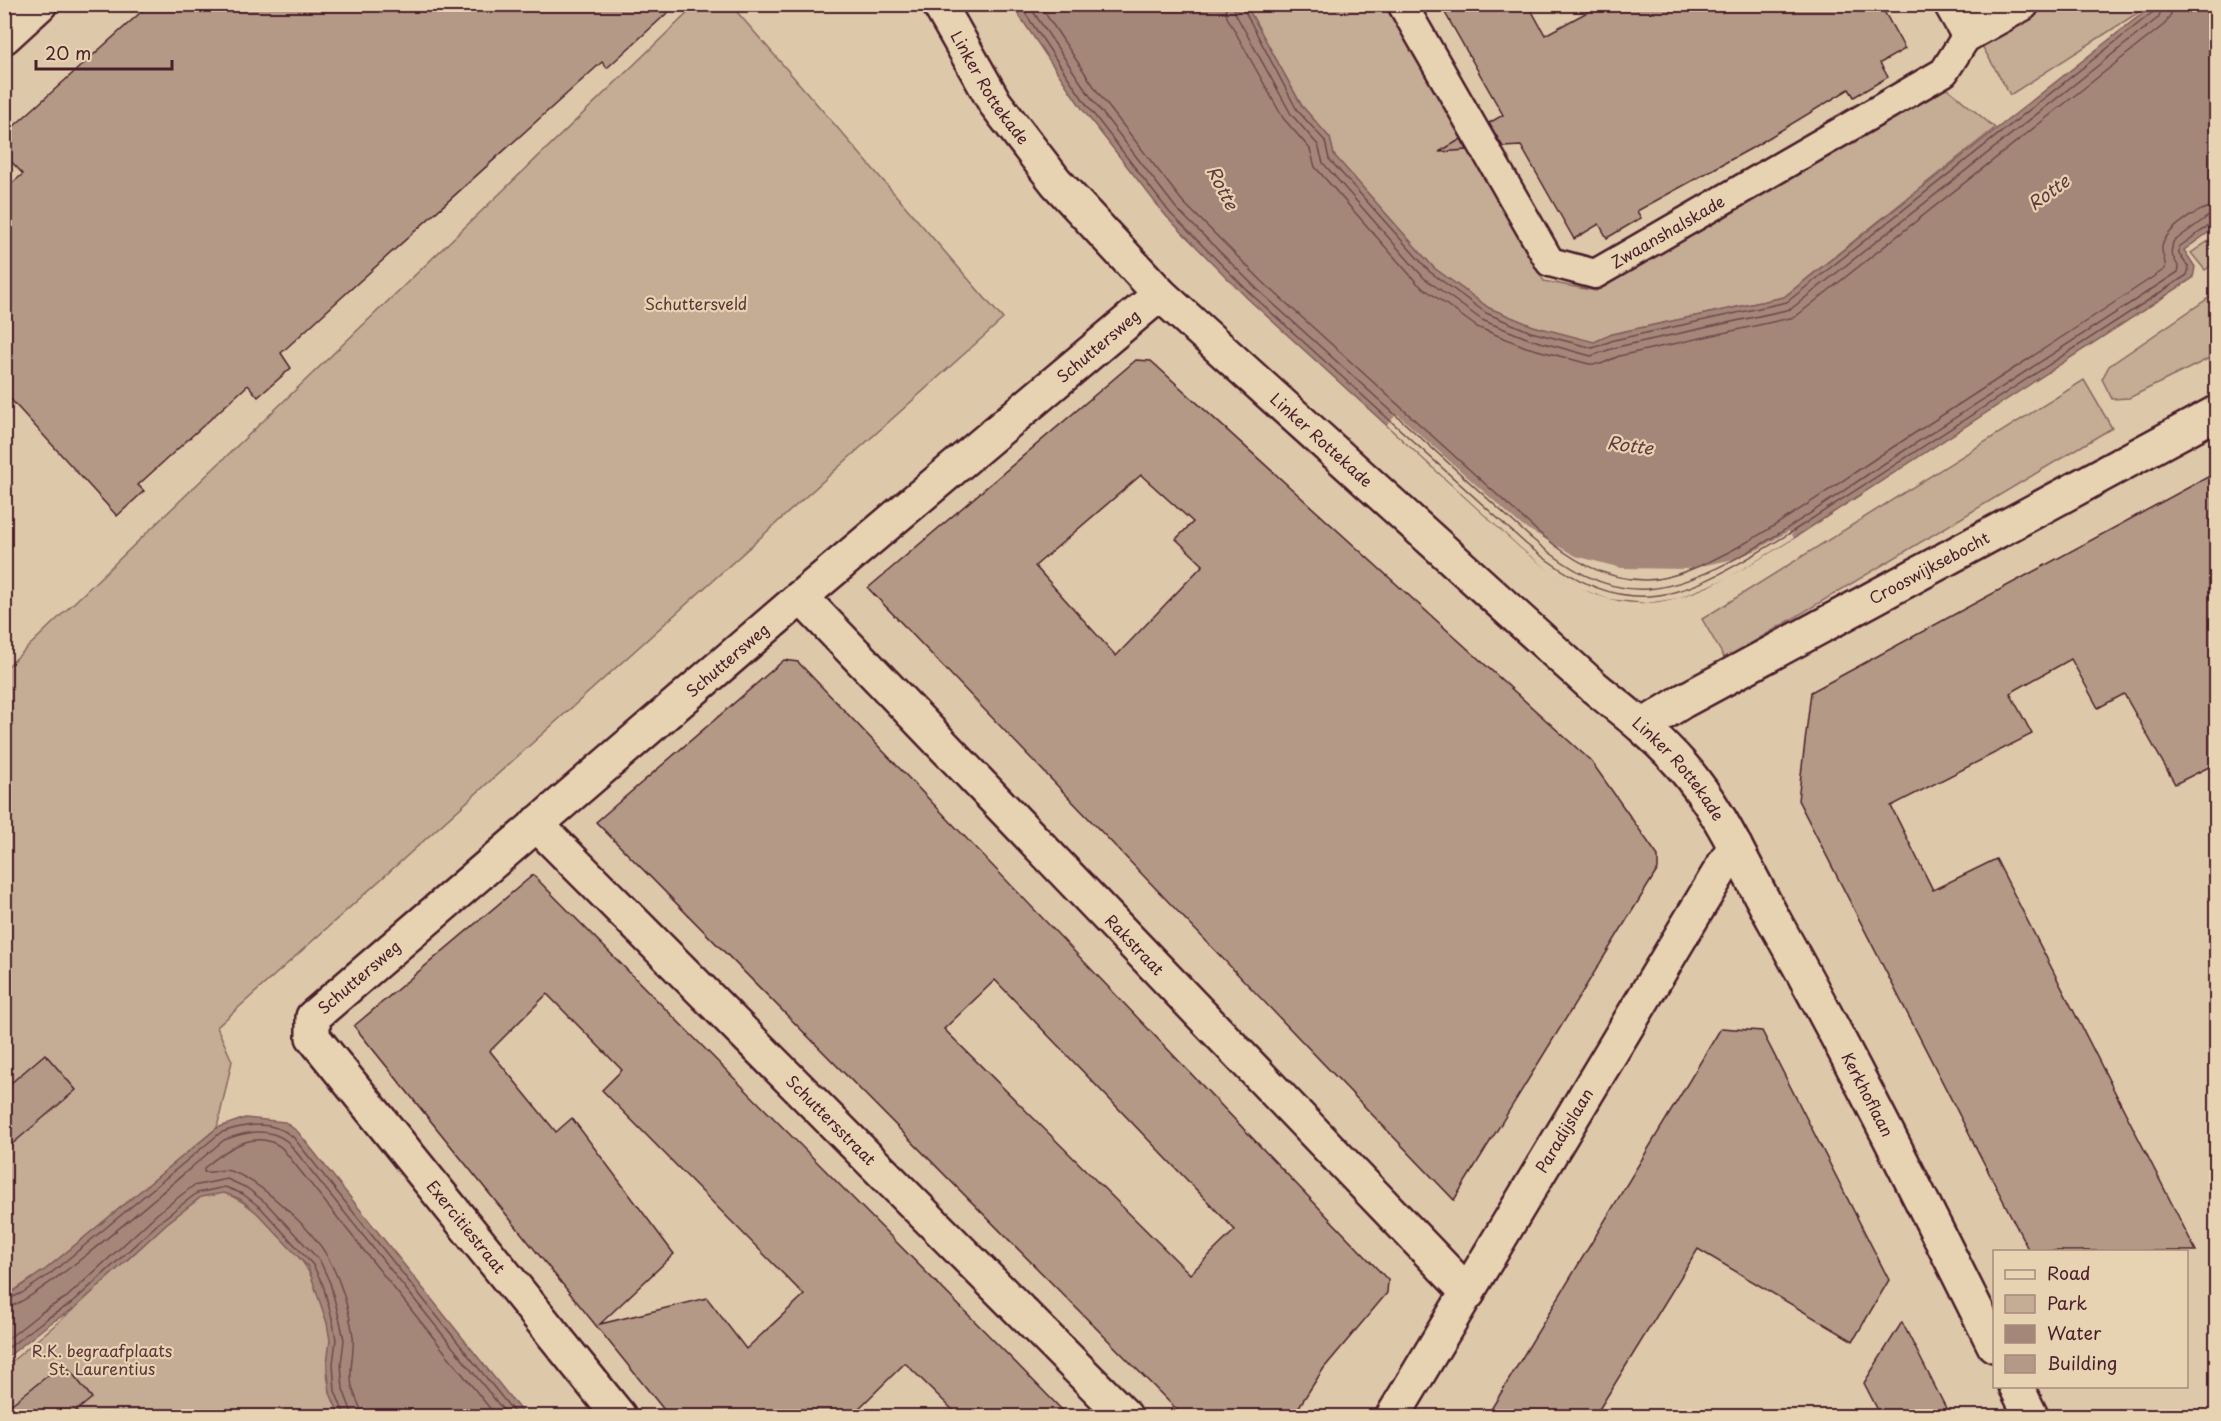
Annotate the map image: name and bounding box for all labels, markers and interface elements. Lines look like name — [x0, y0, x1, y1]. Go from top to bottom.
street label: Linker Rottekade — [945, 26, 1036, 149]
scale bar — [36, 33, 172, 71]
text: 20 m — [45, 39, 91, 66]
water label: Rotte — [1201, 161, 1246, 215]
water label: Rotte — [2022, 167, 2076, 216]
street label: Zwaanshalskade — [1606, 189, 1729, 274]
park label: Schuttersveld — [645, 291, 747, 315]
street label: Schuttersweg — [1050, 303, 1145, 388]
street label: Linker Rottekade — [1265, 386, 1379, 492]
water label: Rotte — [1606, 428, 1656, 461]
street label: Crooswijksebocht — [1864, 525, 1993, 609]
street label: Schuttersweg — [680, 617, 774, 702]
street label: Linker Rottekade — [1628, 710, 1731, 825]
street label: Rakstraat — [1100, 908, 1171, 981]
street label: Schuttersweg — [312, 934, 405, 1019]
street label: Kerkhoflaan — [1836, 1047, 1900, 1141]
street label: Schuttersstraat — [781, 1069, 882, 1171]
street label: Paradijslaan — [1529, 1083, 1598, 1177]
street label: Exercitiestraat — [422, 1175, 512, 1279]
legend — [1993, 1250, 2188, 1388]
text: Road — [2047, 1259, 2091, 1286]
text: Park — [2047, 1289, 2087, 1316]
text: Water — [2047, 1319, 2102, 1346]
park label: R.K. begraafplaats St. Laurentius — [32, 1338, 172, 1380]
text: Building — [2047, 1349, 2117, 1376]

